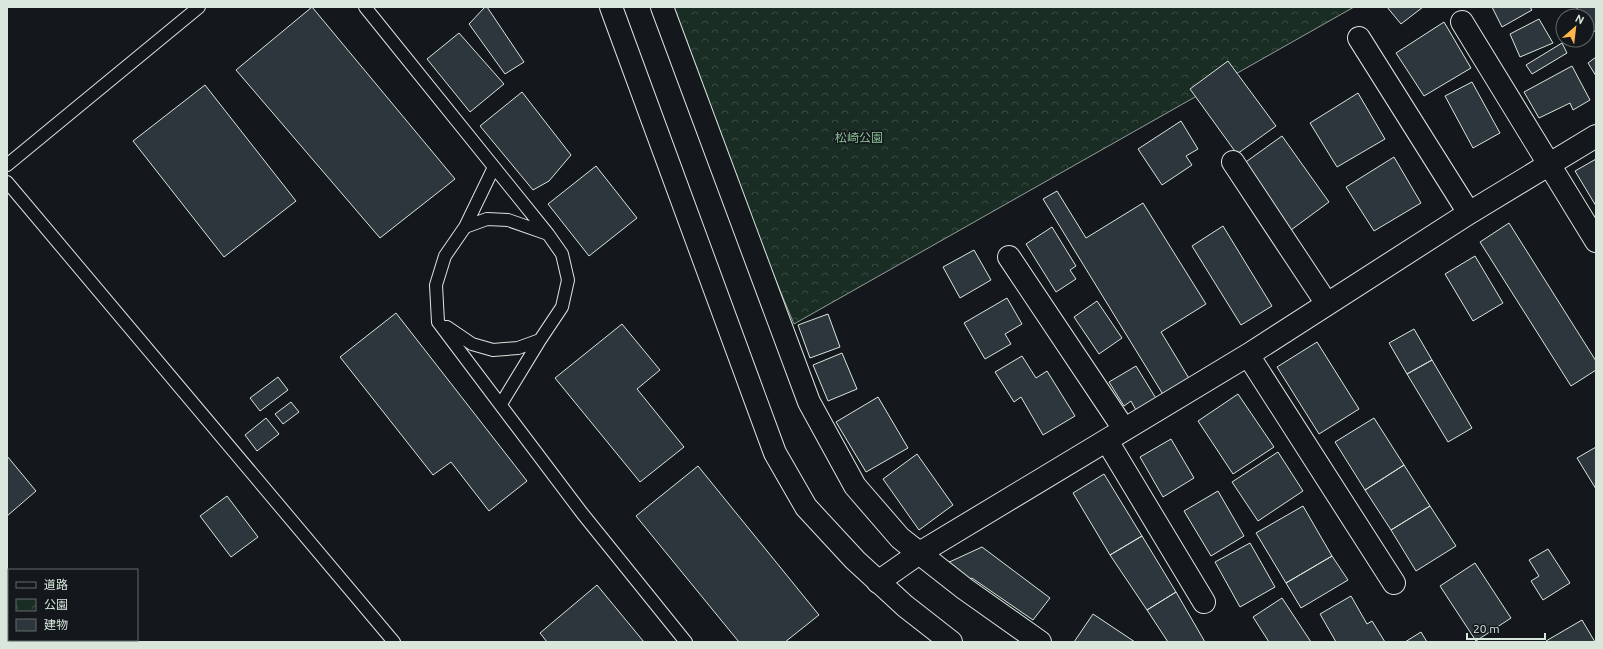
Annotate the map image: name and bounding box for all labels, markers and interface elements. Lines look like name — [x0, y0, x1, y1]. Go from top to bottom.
north arrow — [1555, 8, 1595, 48]
text: N — [1573, 12, 1586, 26]
park label: 松崎公園 — [835, 131, 883, 144]
legend — [8, 569, 138, 641]
text: 道路 — [44, 578, 68, 591]
text: 公園 — [44, 598, 68, 611]
scale bar — [1467, 615, 1545, 641]
text: 建物 — [44, 618, 68, 631]
text: 20 m — [1473, 622, 1500, 635]

